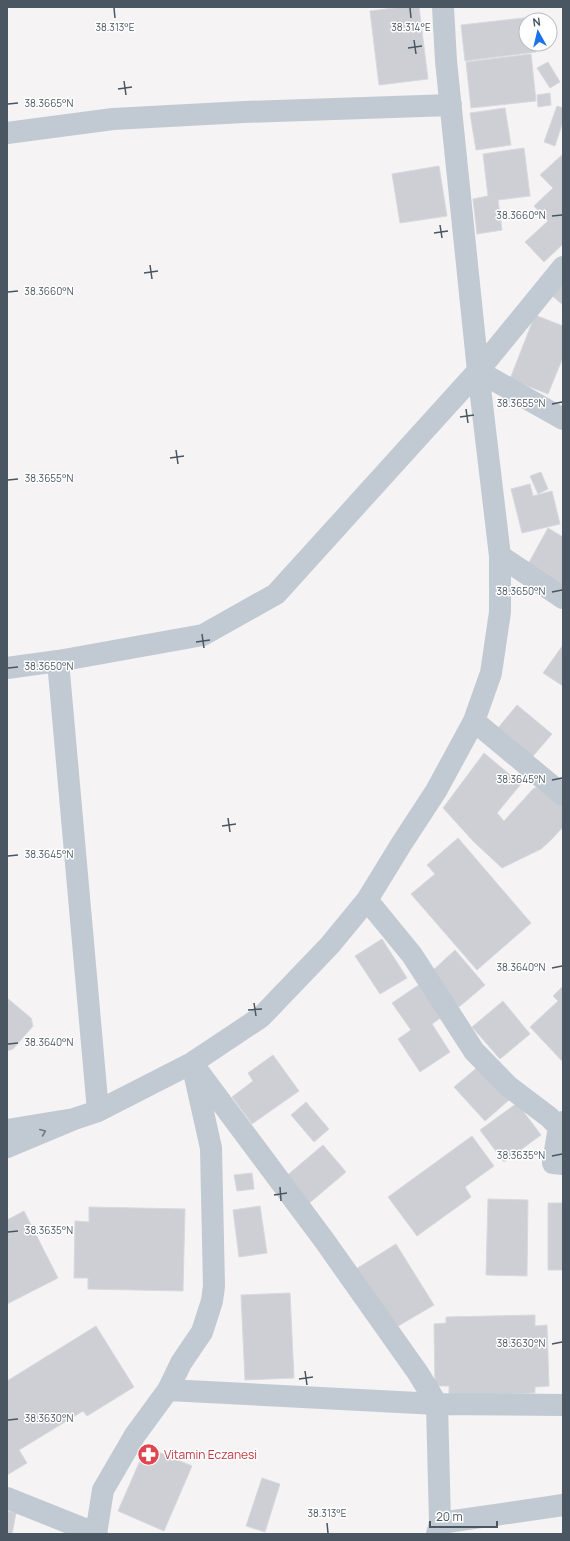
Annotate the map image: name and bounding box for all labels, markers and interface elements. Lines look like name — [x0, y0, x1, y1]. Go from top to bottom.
north arrow — [518, 12, 558, 52]
text: N — [532, 14, 542, 30]
text: 38.313°E — [95, 20, 135, 34]
text: 38.314°E — [391, 20, 431, 34]
text: 38.3665°N — [25, 96, 74, 110]
text: 38.3660°N — [496, 208, 546, 222]
text: 38.3660°N — [24, 284, 74, 298]
text: 38.3655°N — [497, 396, 545, 410]
text: 38.3655°N — [25, 471, 73, 485]
text: 38.3650°N — [497, 584, 546, 598]
text: 38.3650°N — [25, 659, 74, 673]
text: 38.3645°N — [497, 772, 545, 786]
text: 38.3645°N — [25, 847, 73, 861]
text: 38.3640°N — [497, 960, 546, 974]
text: 38.3640°N — [25, 1035, 74, 1049]
one-way arrow — [39, 1129, 46, 1137]
text: 38.3635°N — [497, 1148, 545, 1162]
text: 38.3635°N — [25, 1223, 73, 1237]
text: 38.3630°N — [497, 1336, 545, 1350]
text: 38.3630°N — [25, 1411, 73, 1425]
pharmacy icon: Vitamin Eczanesi — [136, 1441, 162, 1467]
place label: Vitamin Eczanesi — [164, 1446, 257, 1463]
scale bar — [430, 1503, 497, 1529]
text: 38.313°E — [307, 1506, 347, 1520]
text: 20 m — [436, 1508, 463, 1525]

